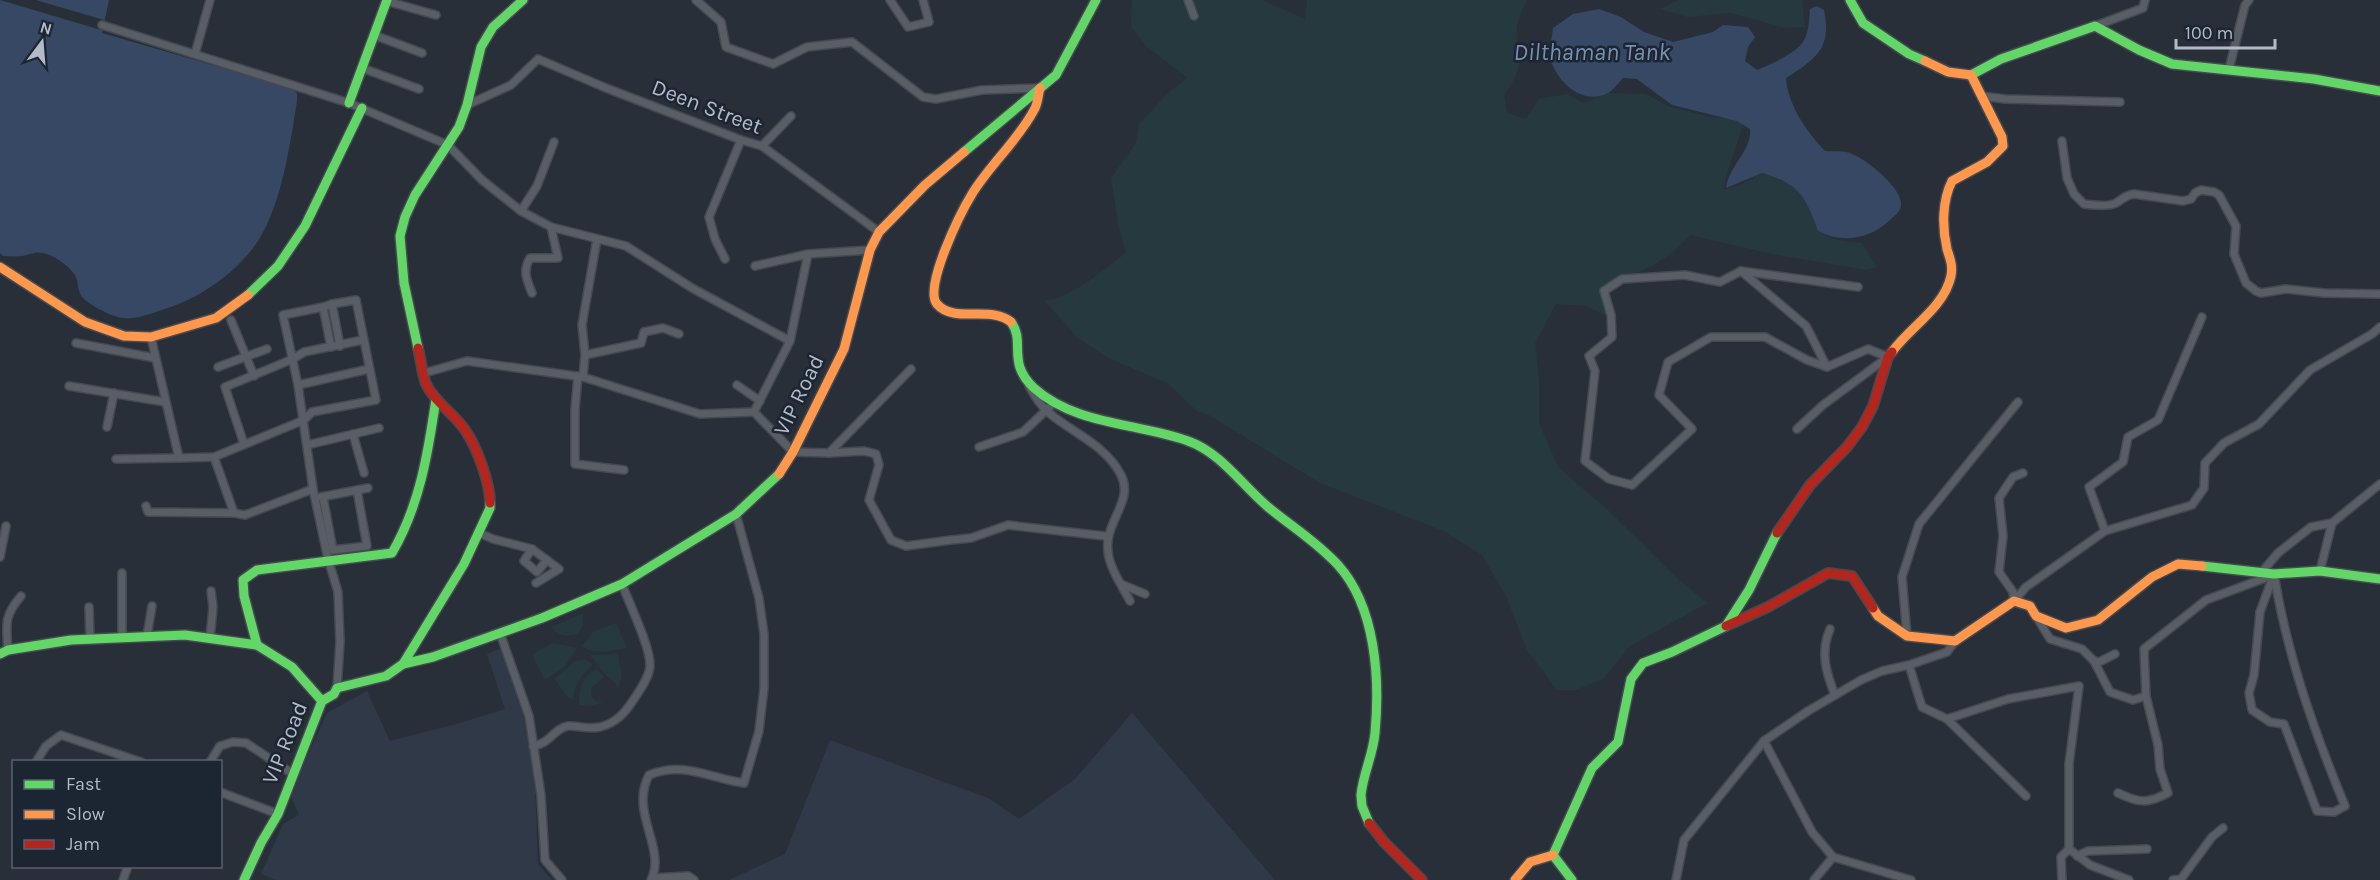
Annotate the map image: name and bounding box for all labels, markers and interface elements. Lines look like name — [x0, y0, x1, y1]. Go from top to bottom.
north arrow — [12, 12, 72, 72]
scale bar — [2176, 12, 2275, 50]
text: N — [38, 17, 54, 39]
text: 100 m — [2185, 22, 2233, 44]
water label: Dilthaman Tank — [1514, 38, 1671, 66]
street label: Deen Street — [648, 74, 766, 140]
street label: VIP Road — [768, 350, 830, 440]
street label: VIP Road — [257, 698, 313, 788]
legend — [12, 760, 222, 868]
text: Fast — [66, 773, 101, 795]
text: Slow — [66, 803, 105, 825]
text: Jam — [66, 833, 100, 855]

